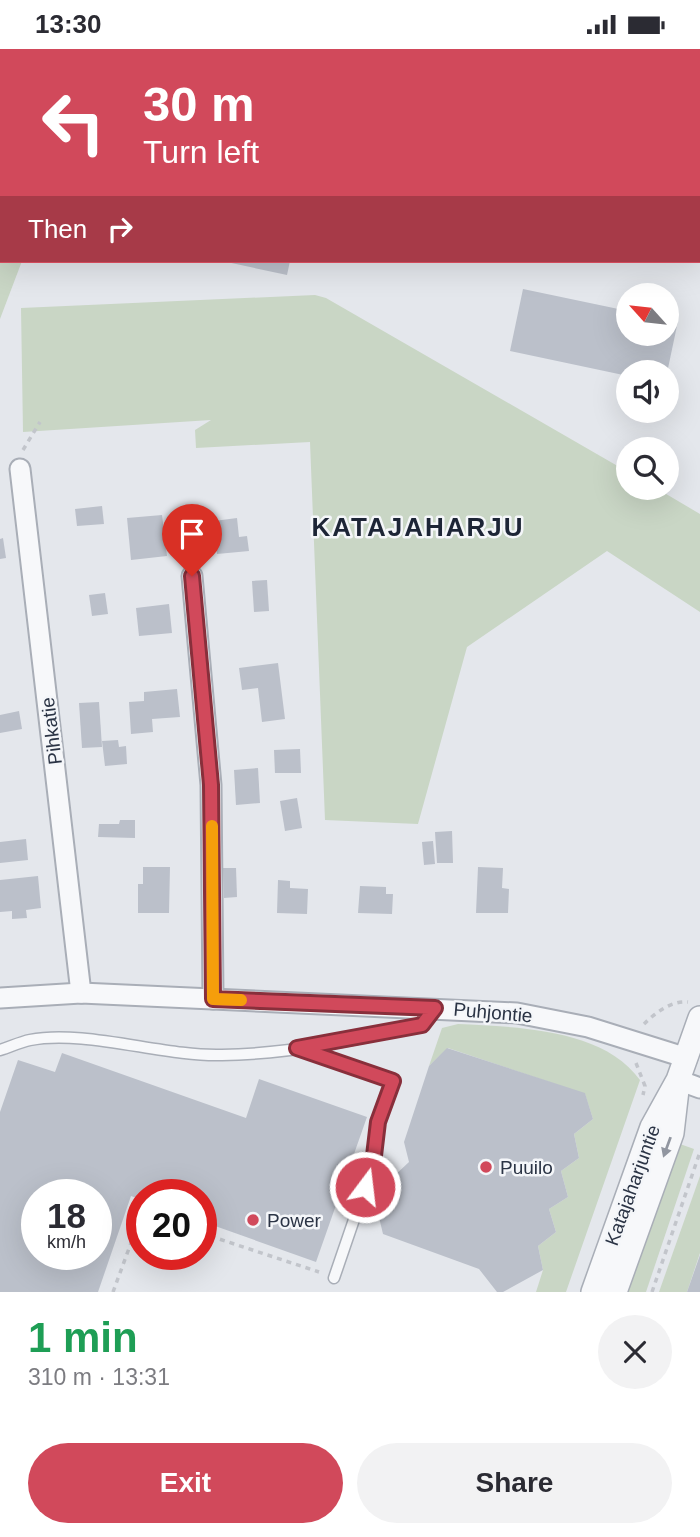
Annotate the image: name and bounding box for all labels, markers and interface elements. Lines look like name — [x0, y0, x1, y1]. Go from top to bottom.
text: 13:30 — [35, 9, 102, 39]
icon: left — [28, 77, 119, 168]
text: 30 m — [143, 77, 255, 131]
text: Turn left — [143, 134, 259, 170]
icon: right — [101, 210, 139, 248]
text: Then — [28, 214, 87, 244]
north arrow — [616, 283, 679, 347]
map controls — [616, 283, 679, 500]
button: sound — [616, 360, 679, 423]
button: search — [616, 437, 679, 500]
pin — [162, 504, 222, 576]
district label: KATAJAHARJU — [311, 512, 525, 542]
icon: arrive — [173, 515, 211, 553]
street label: Pihkatie — [37, 696, 66, 766]
street label: Puhjontie — [453, 999, 533, 1026]
street label: Katajaharjuntie — [601, 1122, 664, 1248]
one-way arrow — [661, 1137, 672, 1158]
position arrow — [328, 1150, 402, 1224]
place label: Puuilo — [500, 1157, 553, 1178]
marker: Puuilo — [478, 1159, 494, 1175]
speed limit sign: 20 — [126, 1179, 217, 1270]
text: 18 — [47, 1196, 86, 1235]
place label: Power — [267, 1210, 322, 1231]
marker: Power — [245, 1212, 261, 1228]
text: km/h — [47, 1232, 86, 1252]
text: 1 min — [28, 1314, 138, 1361]
button: close — [598, 1315, 672, 1389]
text: 310 m · 13:31 — [28, 1364, 170, 1390]
button: Exit — [28, 1443, 343, 1523]
button: Share — [357, 1443, 672, 1523]

